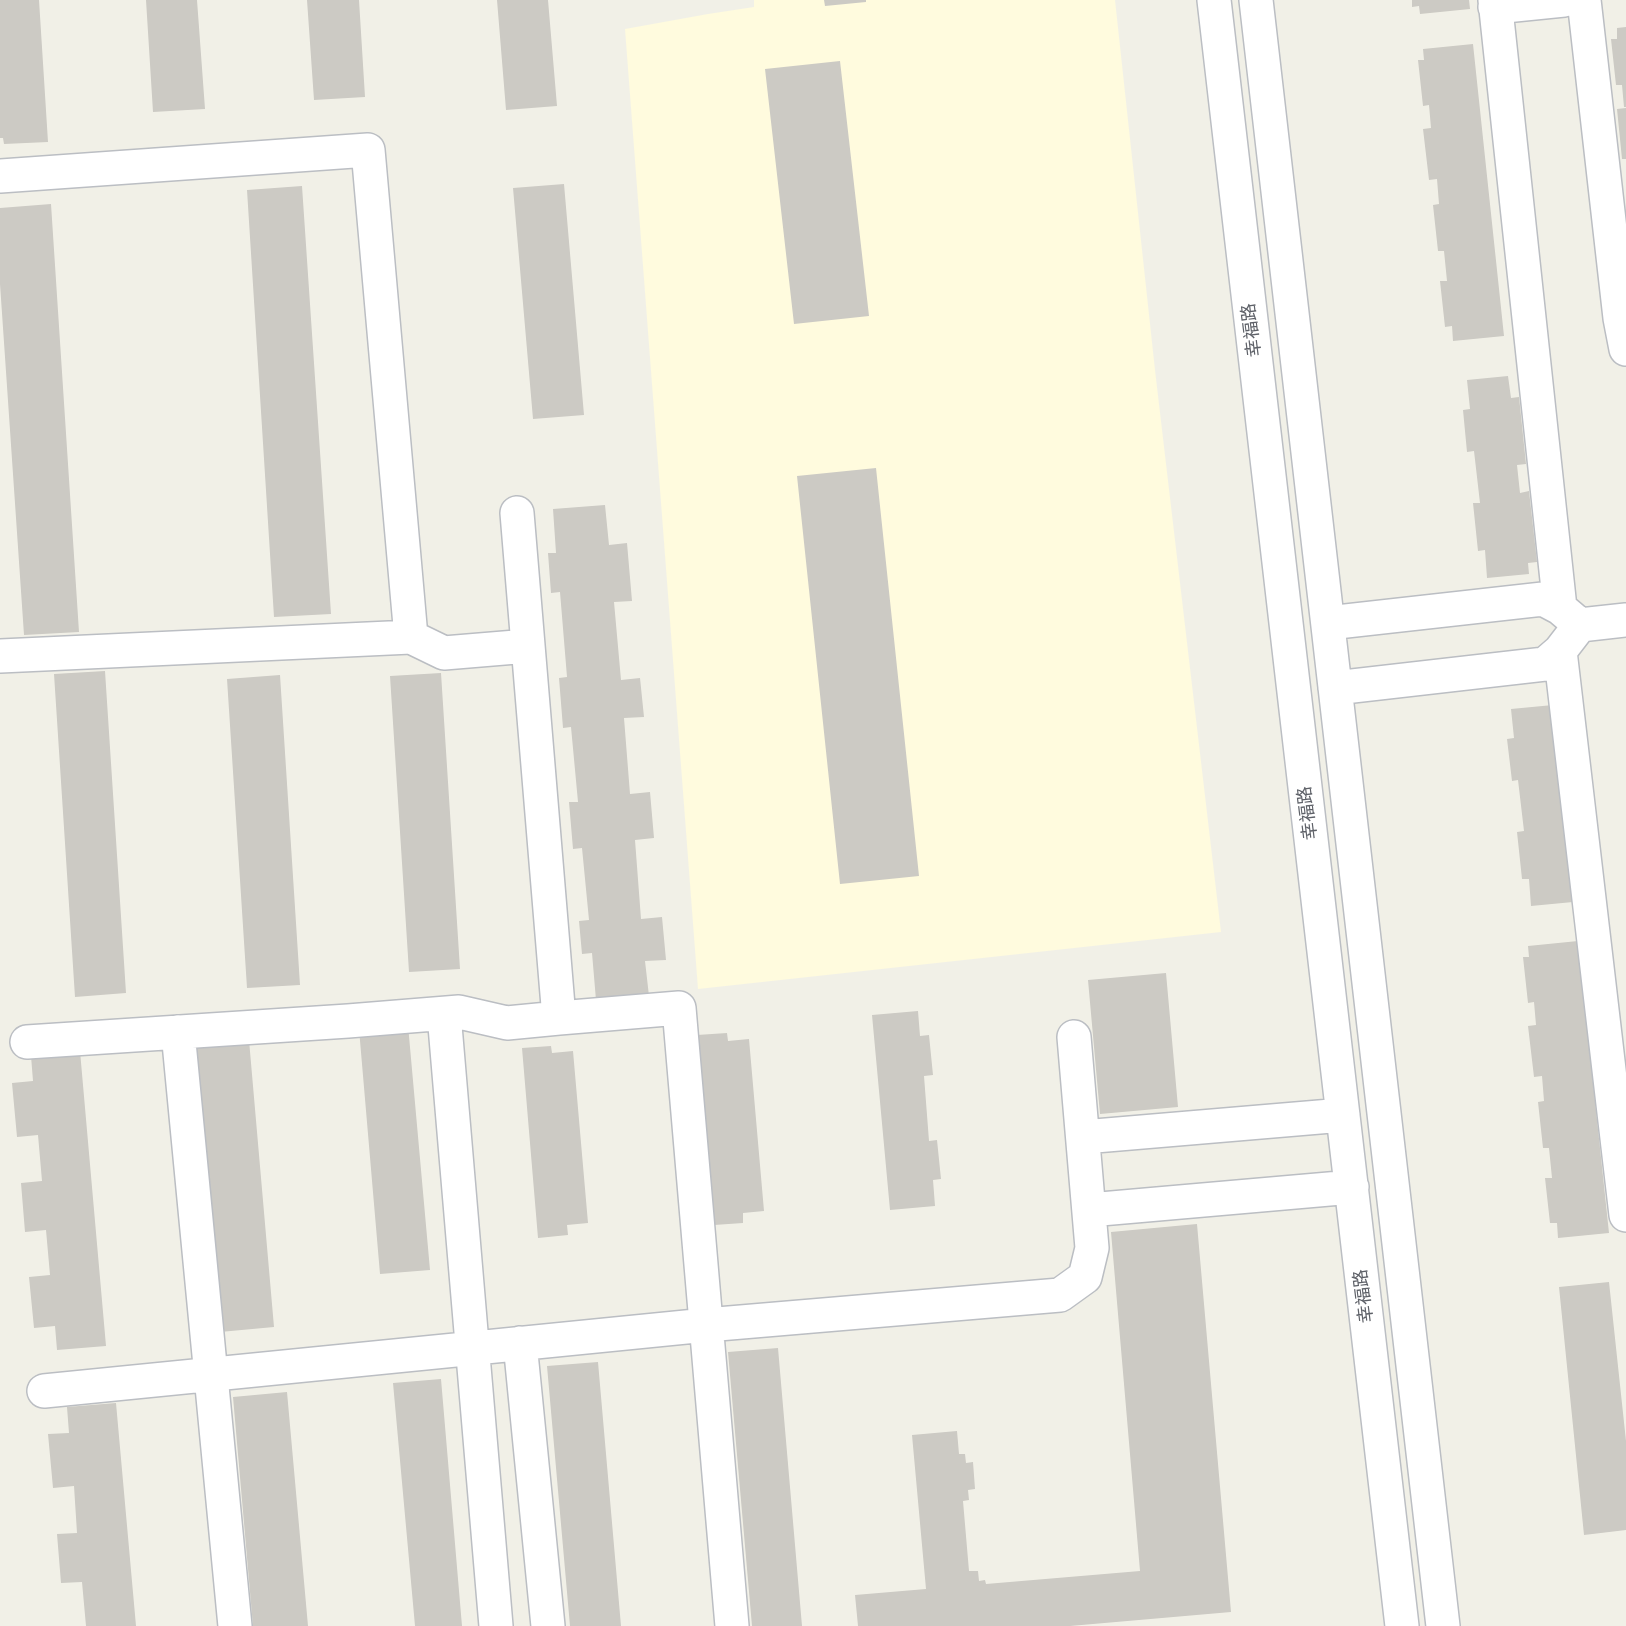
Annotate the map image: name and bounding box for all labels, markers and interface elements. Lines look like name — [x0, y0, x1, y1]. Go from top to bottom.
street label: 幸福路 — [1238, 302, 1266, 358]
street label: 幸福路 — [1294, 785, 1322, 841]
street label: 幸福路 — [1350, 1268, 1378, 1324]

